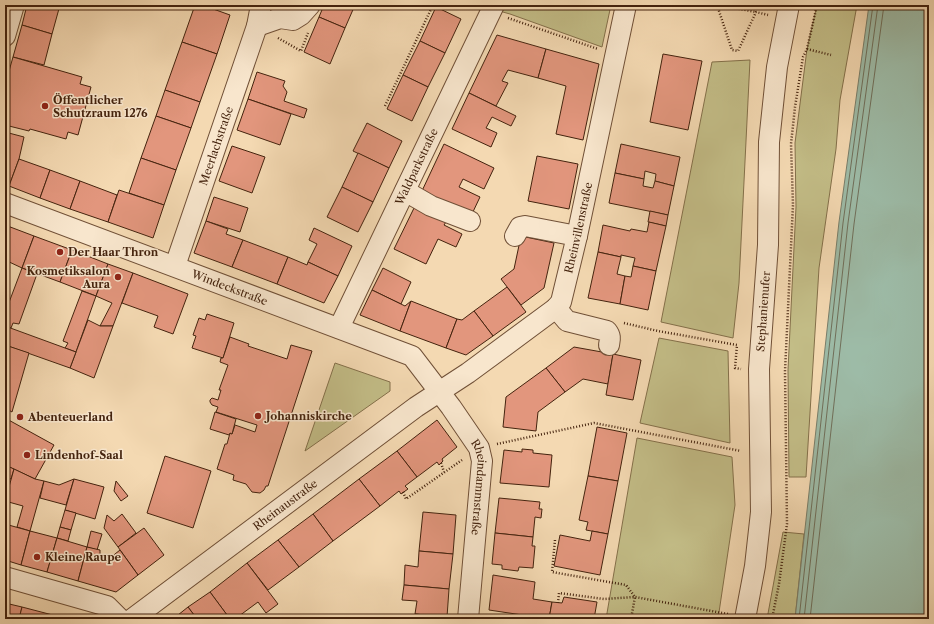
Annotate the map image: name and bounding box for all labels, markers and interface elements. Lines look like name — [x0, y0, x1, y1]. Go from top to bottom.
place label: Öffentlicher Schutzraum 1276 — [53, 93, 148, 120]
marker: Öffentlicher Schutzraum 1276 — [40, 101, 50, 111]
street label: Meerlachstraße — [196, 105, 236, 187]
street label: Waldparkstraße — [392, 126, 441, 208]
street label: Rheinvillenstraße — [561, 181, 595, 275]
place label: Der Haar Thron — [68, 245, 159, 259]
marker: Der Haar Thron — [55, 247, 65, 257]
place label: Kosmetiksalon Aura — [26, 264, 111, 291]
street label: Windeckstraße — [189, 266, 270, 308]
street label: Stephanienufer — [753, 270, 773, 352]
marker: Kosmetiksalon Aura — [113, 272, 123, 282]
place label: Johanniskirche — [264, 409, 352, 423]
place label: Abenteuerland — [27, 410, 114, 424]
marker: Johanniskirche — [253, 411, 263, 421]
marker: Abenteuerland — [15, 412, 25, 422]
street label: Rheindammstraße — [468, 436, 489, 536]
place label: Lindenhof-Saal — [35, 448, 123, 462]
marker: Lindenhof-Saal — [22, 450, 32, 460]
street label: Rheinaustraße — [250, 476, 320, 533]
place label: Kleine Raupe — [45, 550, 122, 564]
marker: Kleine Raupe — [32, 552, 42, 562]

